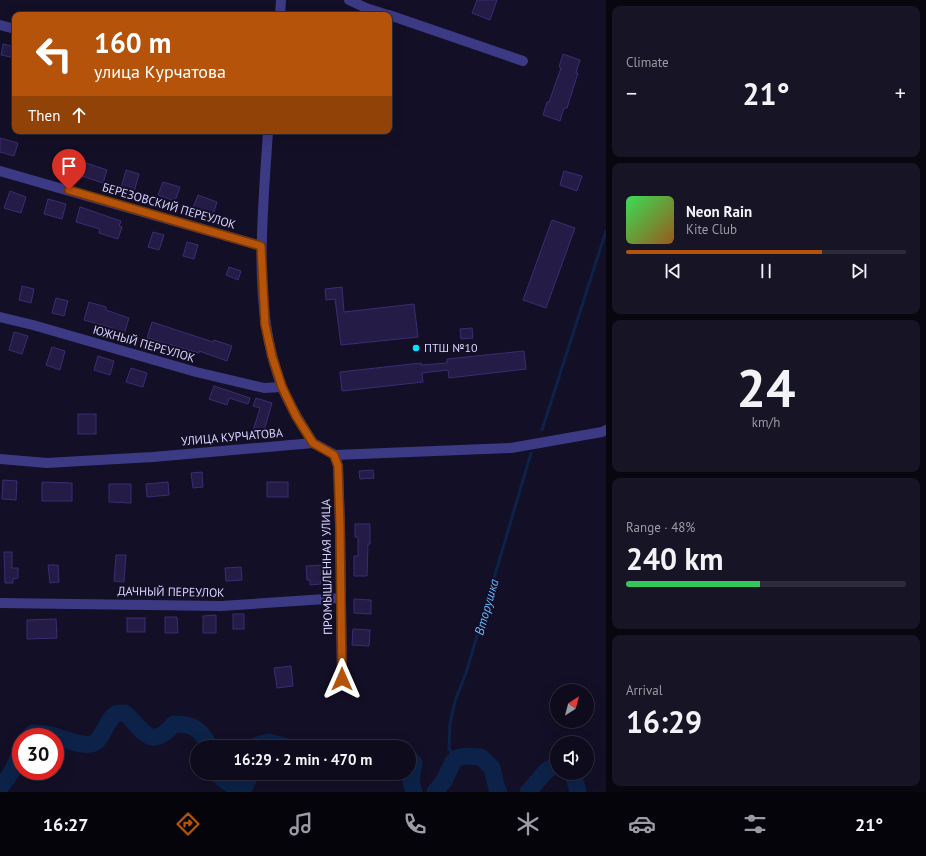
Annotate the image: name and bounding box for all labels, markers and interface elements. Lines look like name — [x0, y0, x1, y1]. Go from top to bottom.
text: 160 m — [94, 24, 171, 61]
icon: left — [28, 28, 80, 80]
text: Climate — [626, 54, 669, 71]
text: улица Курчатова — [94, 60, 226, 83]
text: 21° — [742, 74, 790, 113]
text: − — [626, 79, 637, 107]
text: + — [895, 79, 906, 107]
icon: ahead — [68, 104, 90, 126]
text: Then — [28, 106, 60, 125]
pin — [52, 149, 86, 190]
icon: arrive — [58, 155, 80, 177]
street label: БЕРЕЗОВСКИЙ ПЕРЕУЛОК — [101, 179, 238, 232]
text: Neon Rain — [686, 202, 752, 221]
text: Kite Club — [686, 221, 737, 238]
icon: previous — [662, 260, 684, 282]
icon: pause — [755, 260, 777, 282]
icon: next — [848, 260, 870, 282]
street label: ЮЖНЫЙ ПЕРЕУЛОК — [91, 322, 197, 365]
place label: ПТШ №10 — [424, 340, 478, 355]
marker: ПТШ №10 — [411, 343, 421, 353]
text: 24 — [737, 354, 795, 421]
text: km/h — [752, 414, 780, 431]
street label: УЛИЦА КУРЧАТОВА — [180, 425, 284, 448]
street label: ПРОМЫШЛЕННАЯ УЛИЦА — [318, 499, 335, 635]
text: Range · 48% — [626, 519, 695, 536]
text: 240 km — [626, 539, 724, 578]
water label: Вторушка — [470, 577, 503, 637]
street label: ДАЧНЫЙ ПЕРЕУЛОК — [117, 583, 225, 600]
position arrow — [321, 658, 363, 700]
text: Arrival — [626, 682, 662, 699]
north arrow — [550, 684, 594, 728]
map controls — [550, 684, 594, 780]
text: 16:29 — [626, 702, 702, 741]
speed limit sign: 30 — [12, 728, 64, 780]
button: sound — [550, 736, 594, 780]
text: 16:29 · 2 min · 470 m — [234, 750, 372, 769]
icon: directions — [174, 810, 202, 838]
icon: music — [287, 810, 315, 838]
icon: phone — [401, 810, 429, 838]
icon: climate — [514, 810, 542, 838]
icon: car — [628, 810, 656, 838]
icon: filters — [741, 810, 769, 838]
text: 16:27 — [43, 813, 88, 836]
text: 21° — [855, 813, 883, 836]

